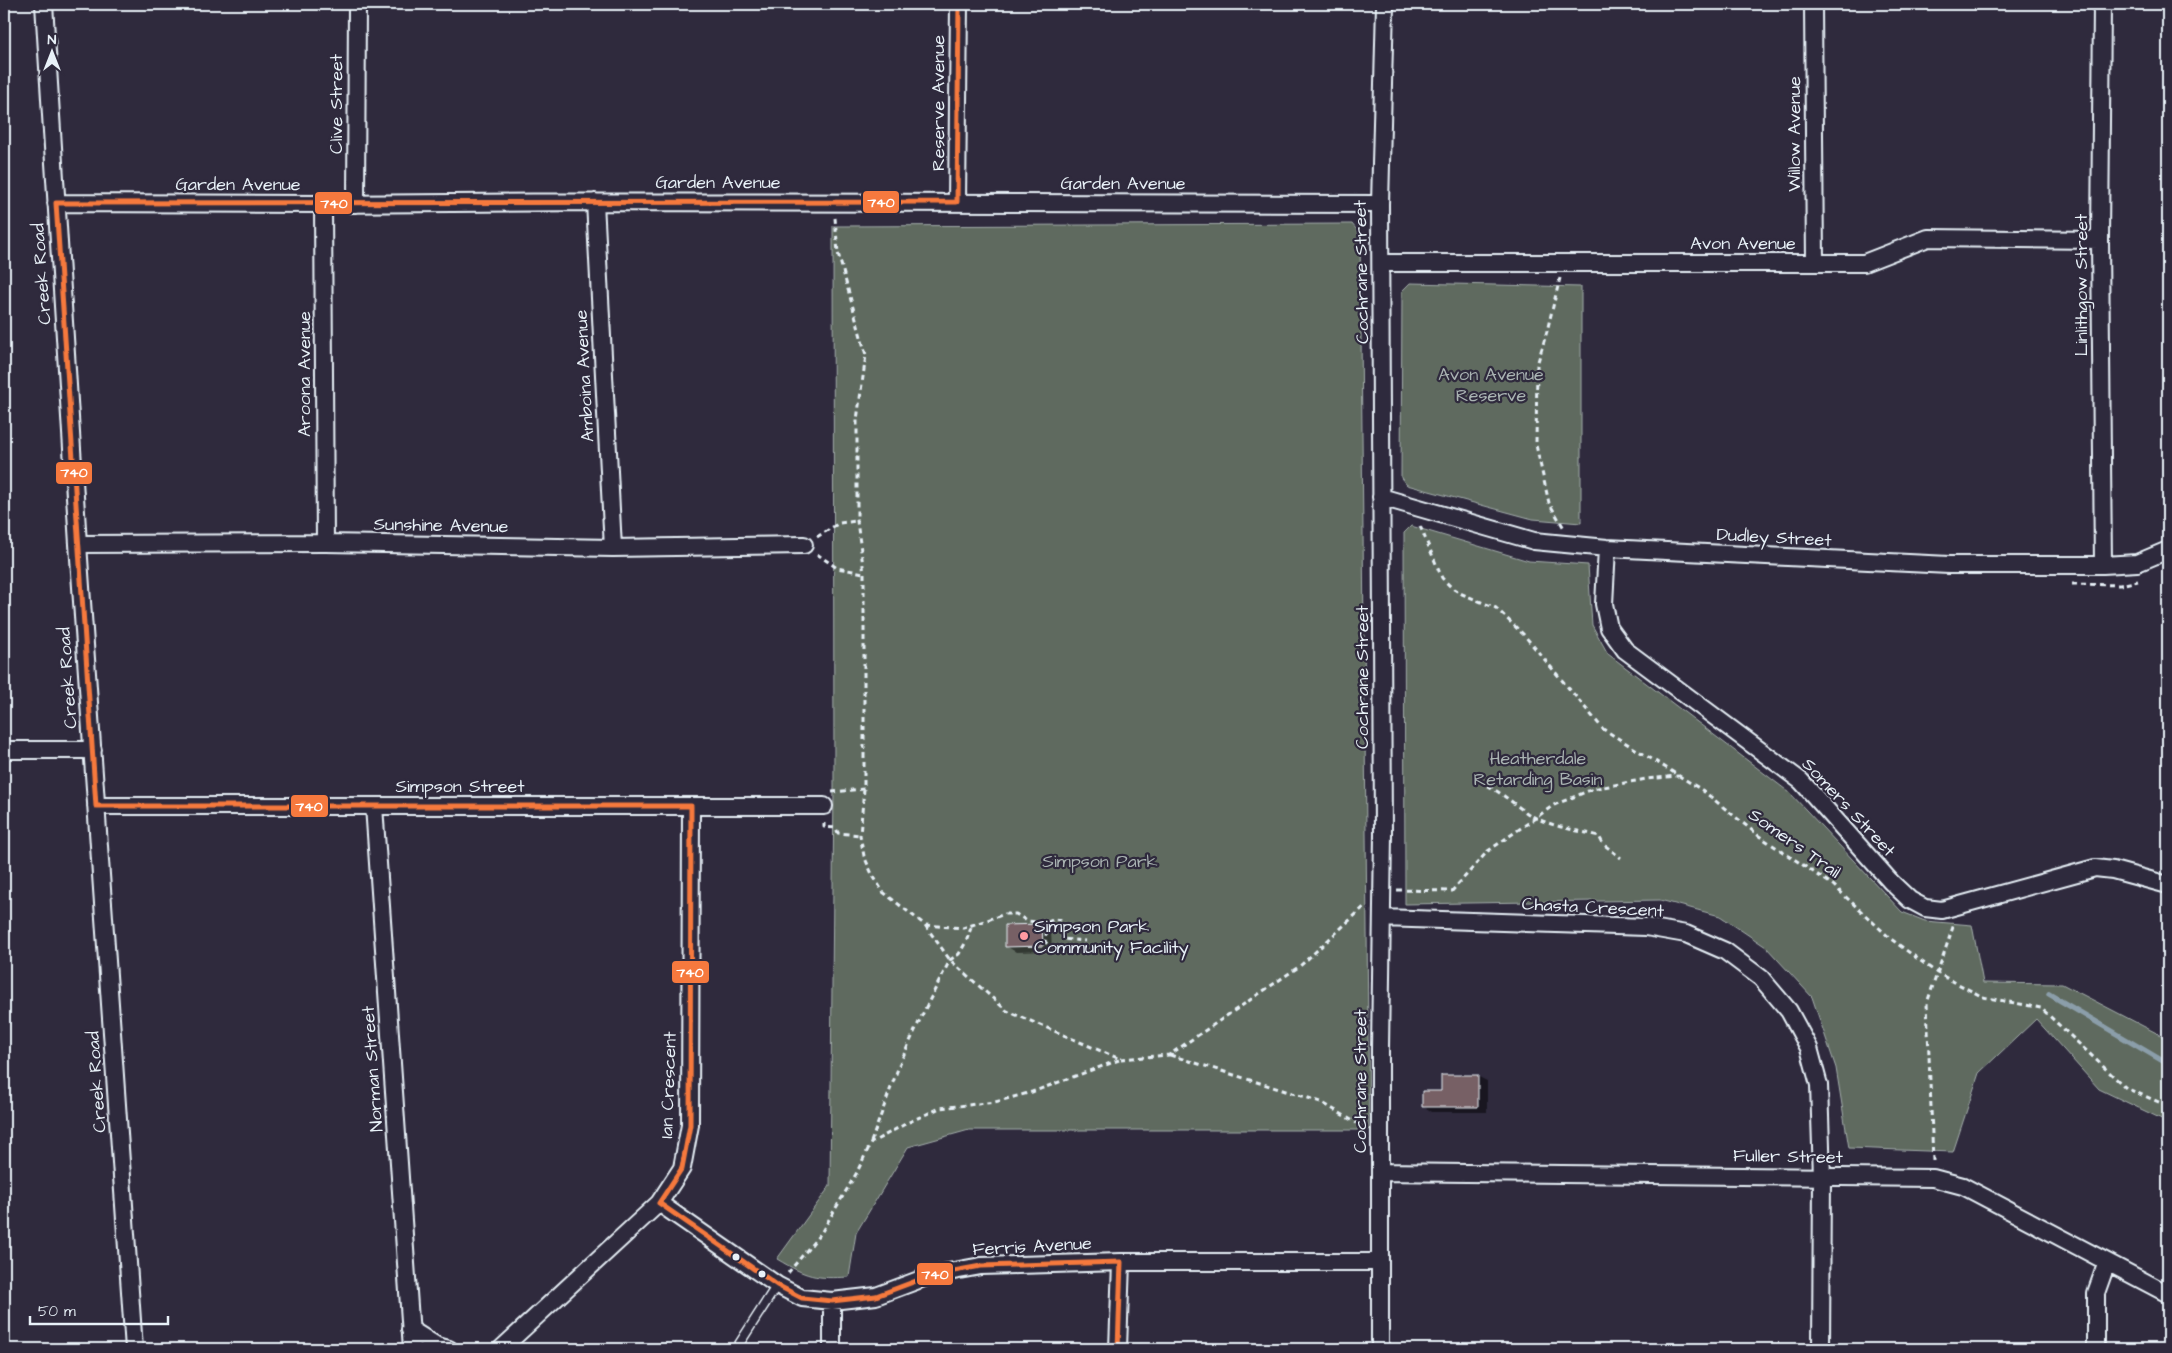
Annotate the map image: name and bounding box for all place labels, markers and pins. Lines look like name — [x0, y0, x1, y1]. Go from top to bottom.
place label: Simpson Park Community Facility — [1034, 914, 1189, 961]
marker: Simpson Park Community Facility — [1018, 930, 1030, 942]
unlabelled marker — [731, 1252, 741, 1262]
unlabelled marker — [757, 1269, 767, 1279]

